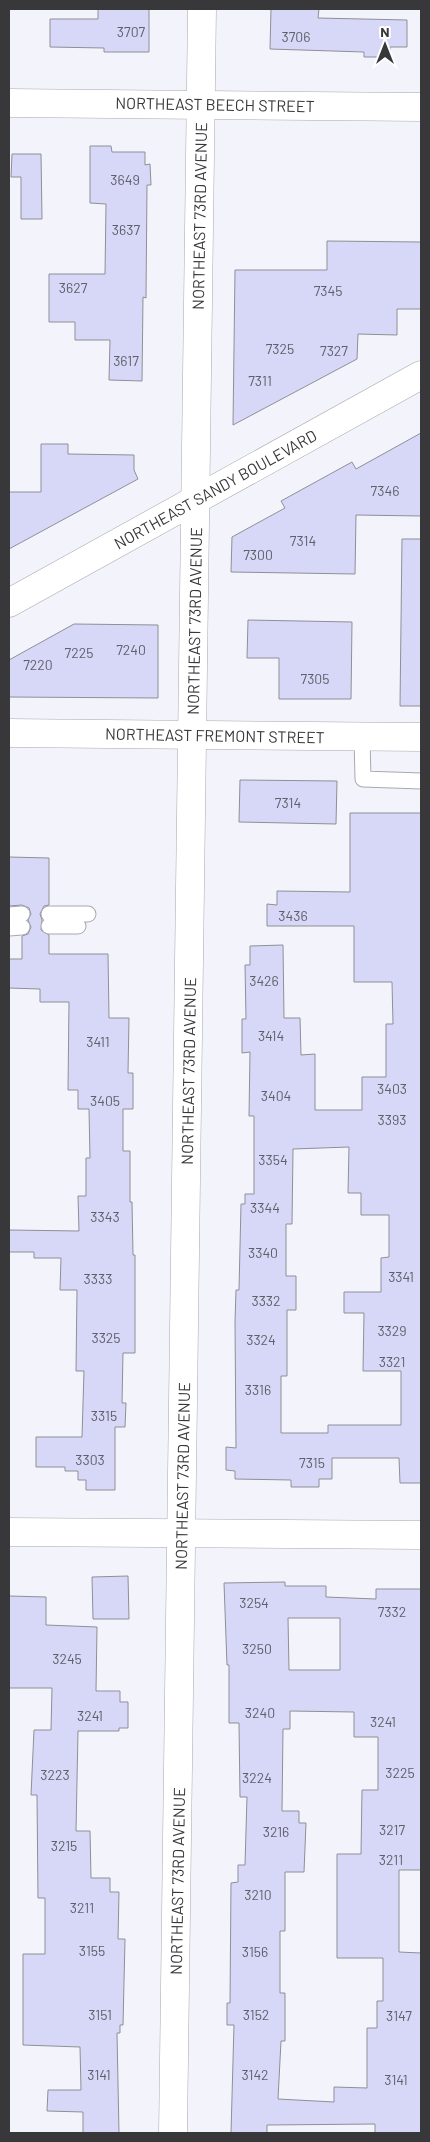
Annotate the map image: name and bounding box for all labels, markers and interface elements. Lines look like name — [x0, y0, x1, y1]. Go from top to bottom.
north arrow — [360, 20, 410, 70]
house number: 3707 — [117, 23, 146, 40]
text: N — [380, 23, 390, 40]
house number: 3706 — [282, 28, 310, 45]
street label: NORTHEAST BEECH STREET — [115, 93, 315, 115]
street label: NORTHEAST 73RD AVENUE — [188, 122, 210, 310]
house number: 3649 — [110, 171, 140, 188]
house number: 3637 — [112, 221, 140, 238]
house number: 3627 — [59, 279, 88, 296]
house number: 7345 — [314, 282, 342, 299]
house number: 7325 — [266, 340, 294, 357]
house number: 7327 — [320, 342, 348, 359]
house number: 3617 — [113, 352, 139, 369]
house number: 7311 — [248, 372, 272, 389]
street label: NORTHEAST SANDY BOULEVARD — [111, 425, 319, 553]
house number: 7346 — [371, 482, 399, 499]
street label: NORTHEAST 73RD AVENUE — [183, 527, 205, 715]
house number: 7314 — [290, 532, 316, 549]
house number: 7300 — [243, 546, 273, 563]
house number: 7240 — [116, 641, 146, 658]
house number: 7225 — [65, 644, 93, 661]
house number: 7220 — [23, 656, 53, 673]
house number: 7305 — [301, 670, 329, 687]
street label: NORTHEAST FREMONT STREET — [105, 724, 325, 746]
house number: 7314 — [275, 794, 301, 811]
house number: 3436 — [278, 907, 308, 924]
house number: 3426 — [249, 972, 279, 989]
street label: NORTHEAST 73RD AVENUE — [177, 977, 199, 1165]
house number: 3414 — [258, 1027, 284, 1044]
house number: 3411 — [86, 1033, 110, 1050]
house number: 3403 — [377, 1080, 407, 1097]
house number: 3404 — [261, 1087, 291, 1104]
house number: 3405 — [90, 1092, 120, 1109]
house number: 3393 — [378, 1111, 406, 1128]
house number: 3354 — [258, 1151, 288, 1168]
house number: 3344 — [250, 1199, 280, 1216]
house number: 3343 — [90, 1208, 120, 1225]
house number: 3340 — [248, 1244, 278, 1261]
house number: 3341 — [388, 1268, 414, 1285]
house number: 3333 — [84, 1270, 112, 1287]
house number: 3332 — [251, 1292, 281, 1309]
house number: 3329 — [377, 1322, 407, 1339]
house number: 3325 — [91, 1329, 121, 1346]
house number: 3324 — [246, 1331, 276, 1348]
house number: 3321 — [379, 1353, 405, 1370]
house number: 3316 — [245, 1381, 271, 1398]
street label: NORTHEAST 73RD AVENUE — [171, 1382, 193, 1570]
house number: 3315 — [91, 1407, 117, 1424]
house number: 3303 — [75, 1451, 105, 1468]
house number: 7315 — [299, 1454, 325, 1471]
house number: 3254 — [239, 1594, 269, 1611]
house number: 7332 — [378, 1603, 406, 1620]
house number: 3250 — [242, 1640, 272, 1657]
house number: 3245 — [52, 1650, 82, 1667]
house number: 3240 — [245, 1704, 275, 1721]
house number: 3241 — [77, 1707, 103, 1724]
house number: 3241 — [370, 1713, 396, 1730]
house number: 3225 — [385, 1764, 415, 1781]
house number: 3223 — [40, 1766, 70, 1783]
house number: 3224 — [242, 1769, 272, 1786]
street label: NORTHEAST 73RD AVENUE — [166, 1787, 188, 1975]
house number: 3217 — [379, 1821, 405, 1838]
house number: 3216 — [263, 1823, 289, 1840]
house number: 3215 — [51, 1837, 77, 1854]
house number: 3211 — [379, 1851, 403, 1868]
house number: 3210 — [244, 1886, 272, 1903]
house number: 3211 — [70, 1899, 94, 1916]
house number: 3155 — [79, 1942, 105, 1959]
house number: 3156 — [242, 1943, 268, 1960]
house number: 3151 — [88, 2006, 112, 2023]
house number: 3152 — [243, 2006, 269, 2023]
house number: 3147 — [386, 2007, 412, 2024]
house number: 3141 — [87, 2066, 111, 2083]
house number: 3142 — [241, 2066, 269, 2083]
house number: 3141 — [384, 2071, 408, 2088]

